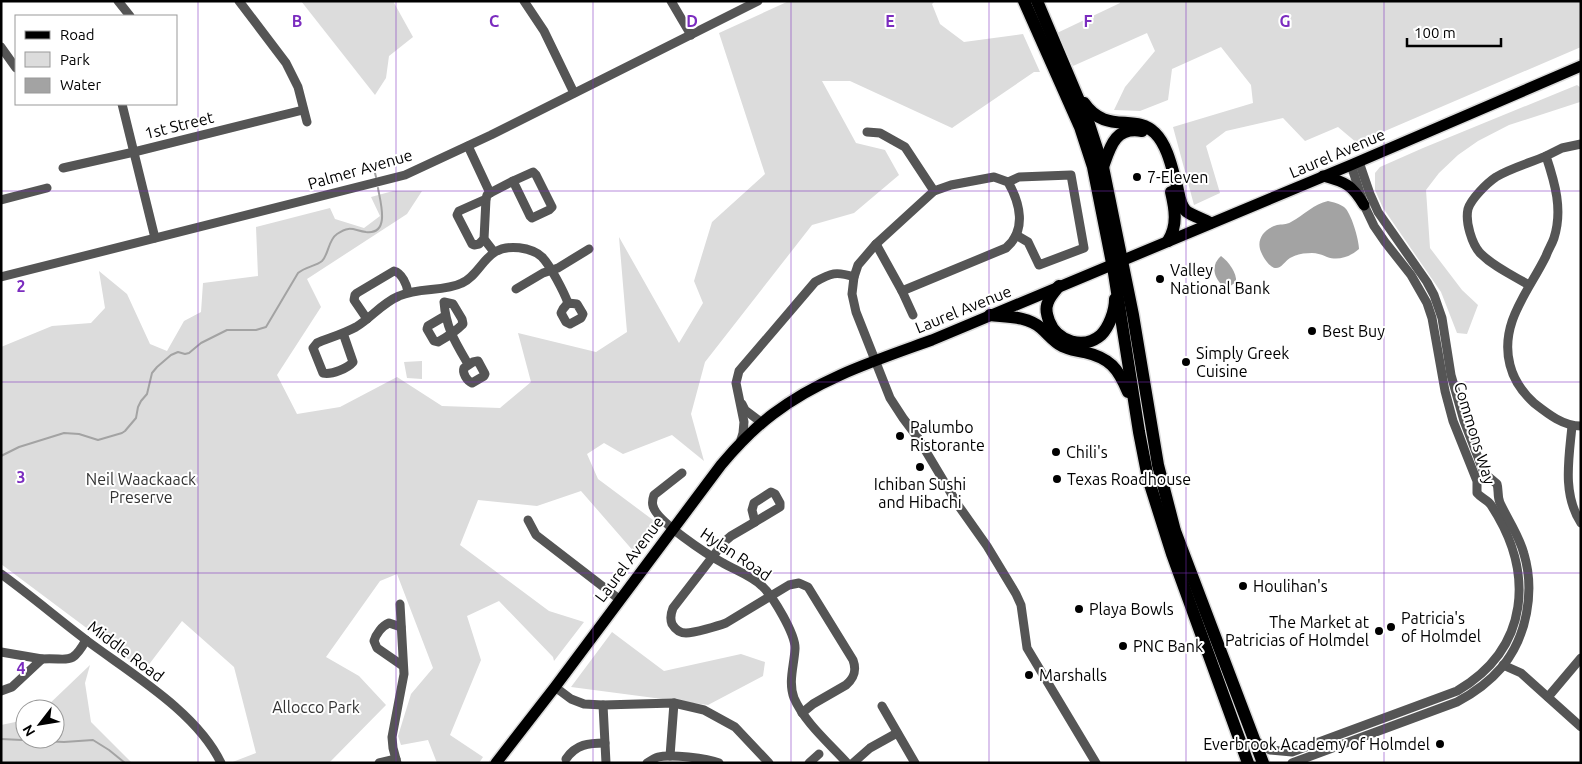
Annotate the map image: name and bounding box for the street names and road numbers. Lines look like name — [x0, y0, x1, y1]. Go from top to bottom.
street label: 1st Street — [143, 108, 216, 142]
street label: Laurel Avenue — [1286, 125, 1388, 181]
street label: Palmer Avenue — [306, 145, 414, 193]
street label: Laurel Avenue — [912, 282, 1014, 336]
street label: Commons Way — [1451, 380, 1499, 487]
street label: Laurel Avenue — [591, 513, 667, 605]
street label: Hylan Road — [697, 524, 775, 584]
street label: Middle Road — [85, 617, 167, 685]

